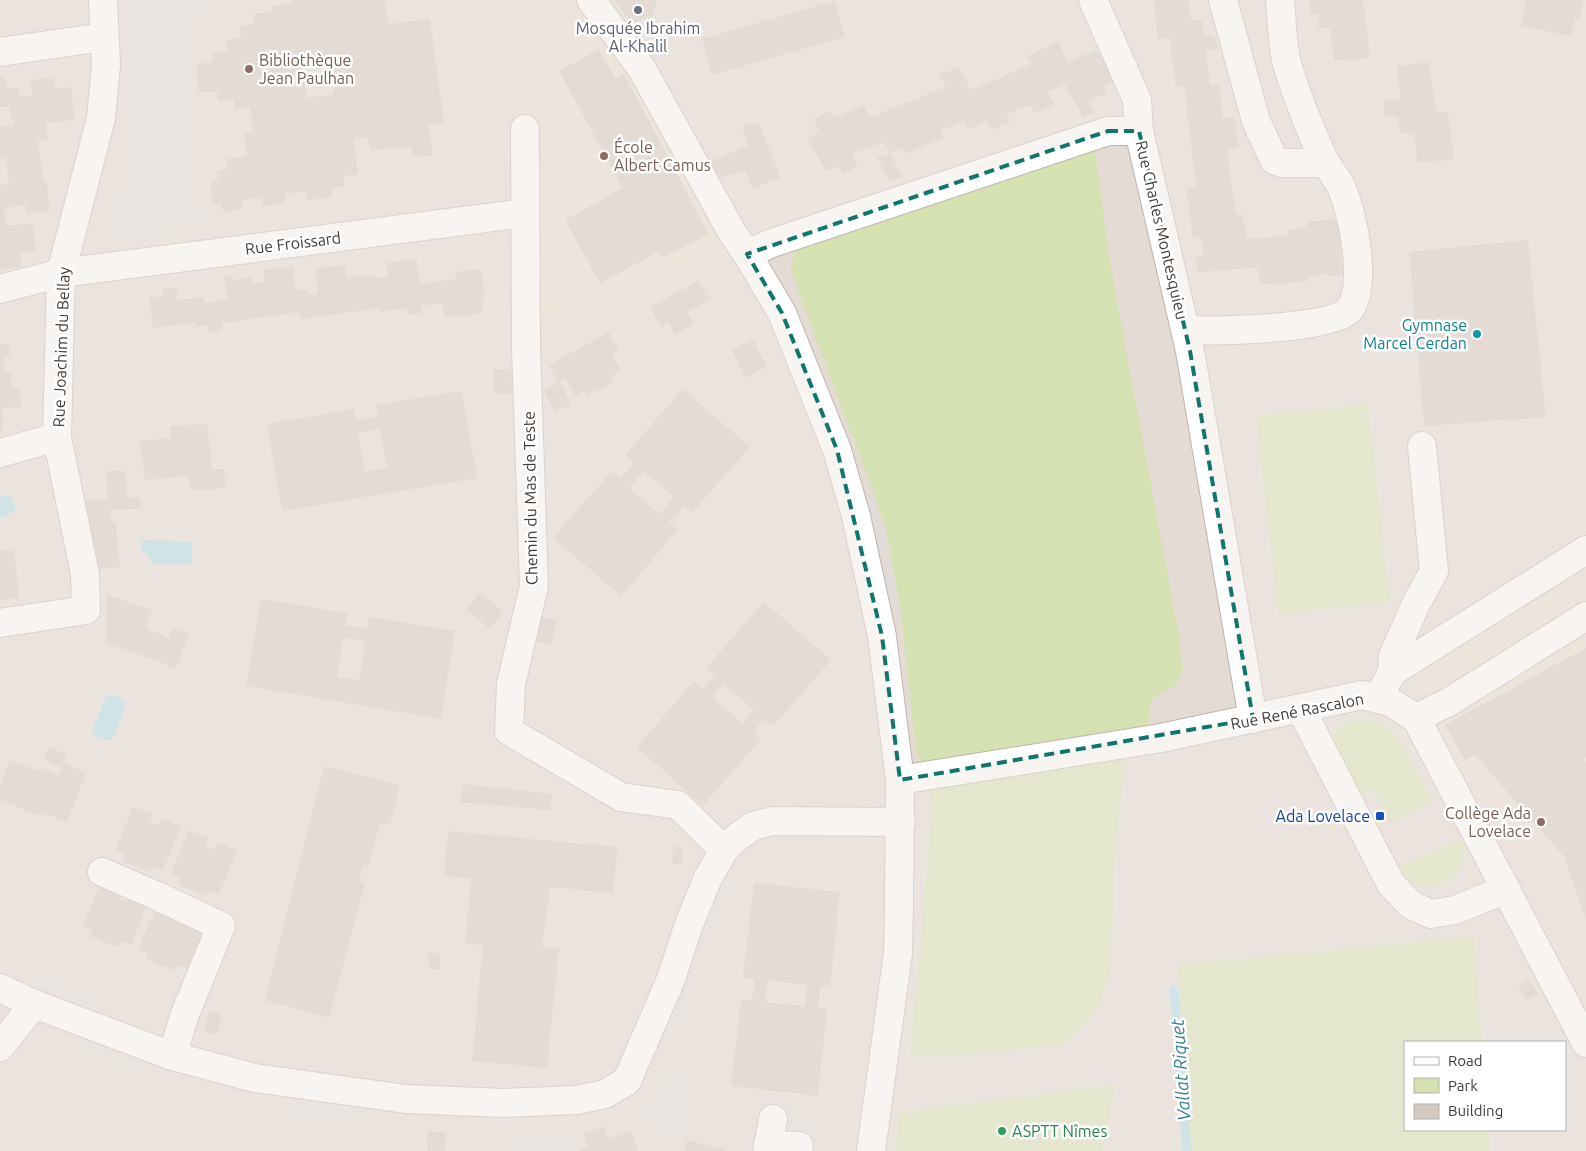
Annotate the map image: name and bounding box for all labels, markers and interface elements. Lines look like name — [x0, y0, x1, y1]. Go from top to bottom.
marker: Mosquée Ibrahim Al-Khalil — [632, 4, 644, 16]
place label: Mosquée Ibrahim Al-Khalil — [576, 19, 700, 55]
place label: Bibliothèque Jean Paulhan — [259, 51, 354, 87]
marker: Bibliothèque Jean Paulhan — [243, 63, 255, 75]
place label: École Albert Camus — [614, 136, 711, 174]
street label: Rue Charles Montesquieu — [1133, 139, 1191, 321]
marker: École Albert Camus — [598, 150, 610, 162]
street label: Rue Froissard — [244, 228, 342, 258]
street label: Rue Joachim du Bellay — [49, 266, 73, 428]
place label: Gymnase Marcel Cerdan — [1363, 316, 1467, 352]
marker: Gymnase Marcel Cerdan — [1471, 328, 1483, 340]
street label: Chemin du Mas de Teste — [519, 411, 541, 585]
street label: Rue René Rascalon — [1229, 689, 1365, 733]
place label: Collège Ada Lovelace — [1445, 804, 1531, 840]
place label: Ada Lovelace — [1276, 807, 1370, 825]
marker: Ada Lovelace — [1374, 810, 1386, 822]
marker: Collège Ada Lovelace — [1535, 816, 1547, 828]
water label: Vallat Riquet — [1166, 1017, 1194, 1122]
legend — [1404, 1041, 1566, 1131]
text: Road — [1448, 1052, 1483, 1069]
text: Park — [1448, 1077, 1478, 1094]
text: Building — [1448, 1102, 1503, 1119]
place label: ASPTT Nîmes — [1012, 1122, 1107, 1140]
marker: ASPTT Nîmes — [996, 1125, 1008, 1137]

